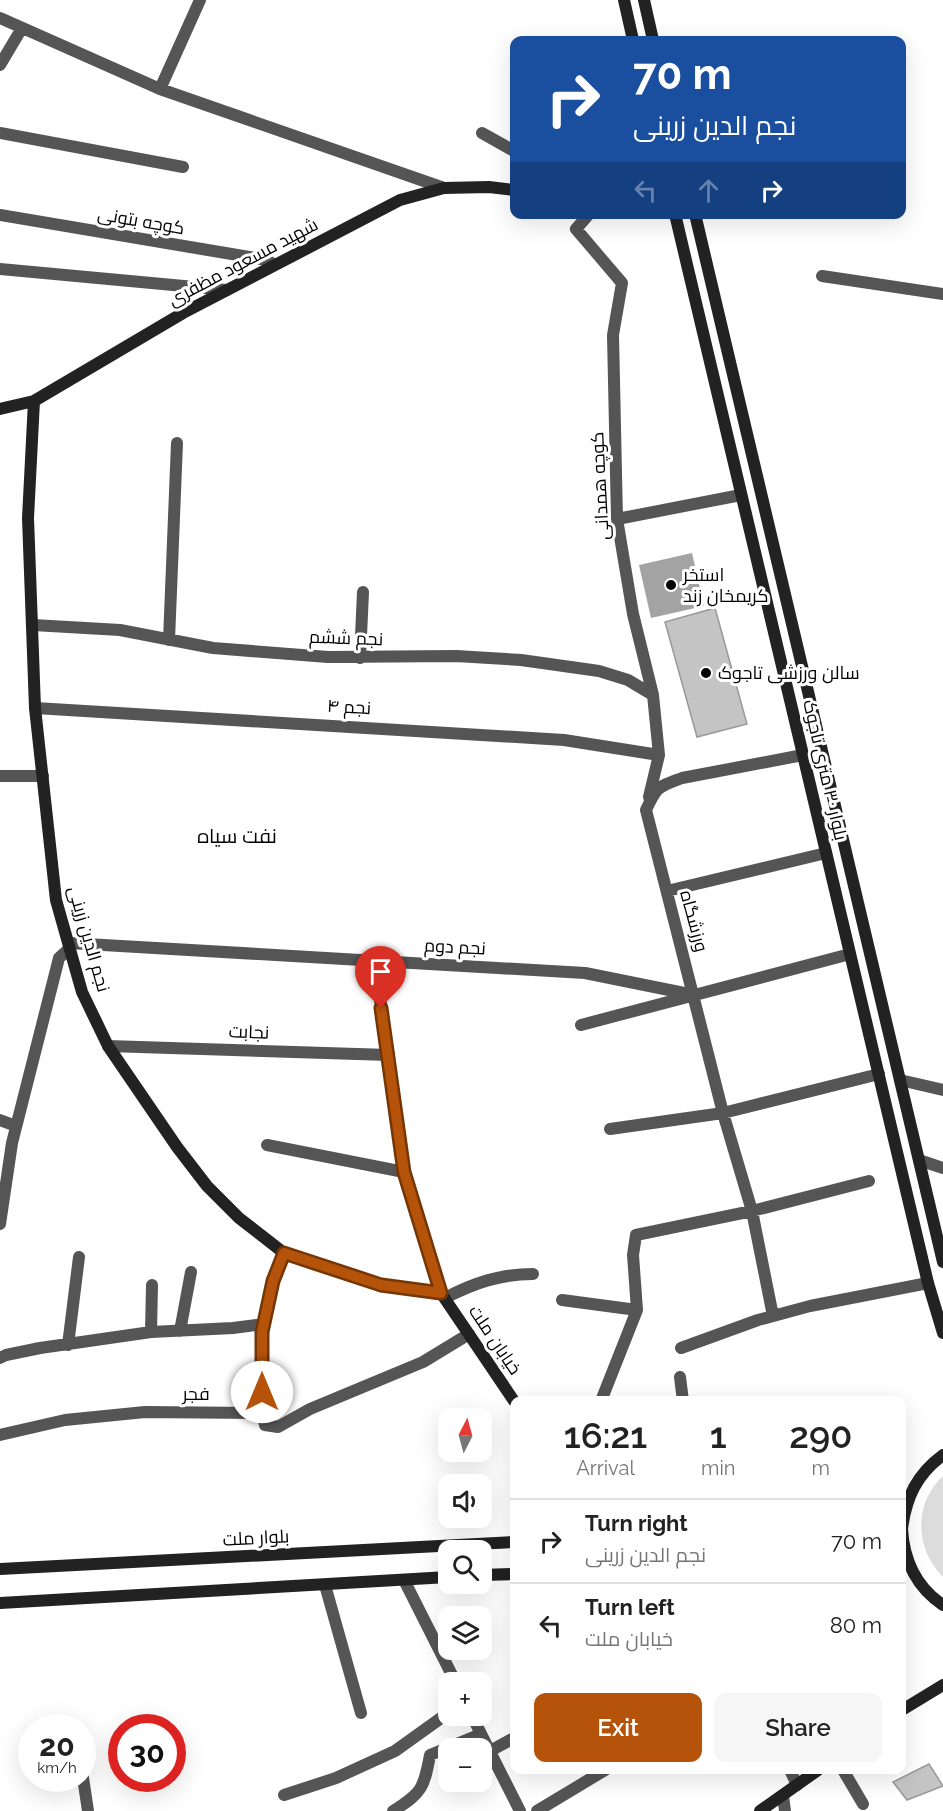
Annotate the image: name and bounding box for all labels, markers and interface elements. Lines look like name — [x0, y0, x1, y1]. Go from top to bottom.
text: 70 m — [633, 50, 732, 99]
icon: right — [534, 60, 612, 138]
text: نجم الدین زرینی — [633, 110, 797, 141]
icon: left — [629, 174, 662, 207]
icon: ahead — [692, 174, 725, 207]
icon: right — [755, 174, 788, 207]
street label: کوچه بتونی — [96, 203, 186, 240]
street label: شهید مسعود مظفری — [164, 213, 322, 311]
street label: کوچه همدانی — [586, 431, 615, 541]
place label: استخر کریمخان زند — [682, 564, 769, 607]
marker: استخر کریمخان زند — [664, 578, 678, 592]
street label: نجم ششم — [308, 626, 384, 651]
place label: سالن ورزشی تاجوک — [718, 662, 860, 684]
marker: سالن ورزشی تاجوک — [699, 666, 713, 680]
street label: نجم ۴ — [326, 695, 372, 720]
street label: بلوار ۳۰ متری تاجوک — [798, 697, 852, 843]
district label: نفت سیاه — [197, 824, 277, 848]
street label: نجم الدین زرینی — [62, 884, 115, 995]
street label: ورزشگاه — [675, 888, 713, 954]
street label: نجم دوم — [423, 934, 486, 961]
pin — [355, 946, 406, 1008]
icon: arrive — [364, 955, 397, 988]
street label: نجابت — [228, 1020, 270, 1043]
street label: خیابان ملت — [464, 1301, 526, 1379]
position arrow — [230, 1360, 294, 1424]
street label: فجر — [181, 1383, 210, 1405]
north arrow — [438, 1408, 492, 1462]
map controls — [438, 1408, 492, 1792]
text: 16:21 — [564, 1414, 647, 1456]
text: 1 — [710, 1414, 727, 1456]
text: 290 — [789, 1414, 852, 1456]
text: Arrival — [576, 1456, 635, 1480]
text: min — [701, 1456, 735, 1480]
text: m — [812, 1456, 830, 1480]
button: sound — [438, 1474, 492, 1528]
text: Turn right — [585, 1510, 688, 1536]
street label: بلوار ملت — [222, 1525, 290, 1551]
icon: right — [534, 1525, 567, 1558]
text: 70 m — [831, 1528, 882, 1554]
button: search — [438, 1540, 492, 1594]
text: نجم الدین زرینی — [585, 1543, 706, 1567]
text: Turn left — [585, 1594, 675, 1620]
button: layers — [438, 1606, 492, 1660]
icon: left — [534, 1609, 567, 1642]
text: 80 m — [830, 1612, 882, 1638]
text: خیابان ملت — [585, 1627, 673, 1651]
button: + — [438, 1672, 492, 1726]
button: Exit — [534, 1693, 702, 1762]
button: Share — [714, 1693, 882, 1762]
speed limit sign: 30 — [108, 1714, 186, 1792]
text: 20 — [39, 1728, 75, 1763]
button: − — [438, 1738, 492, 1792]
text: km/h — [37, 1759, 77, 1777]

